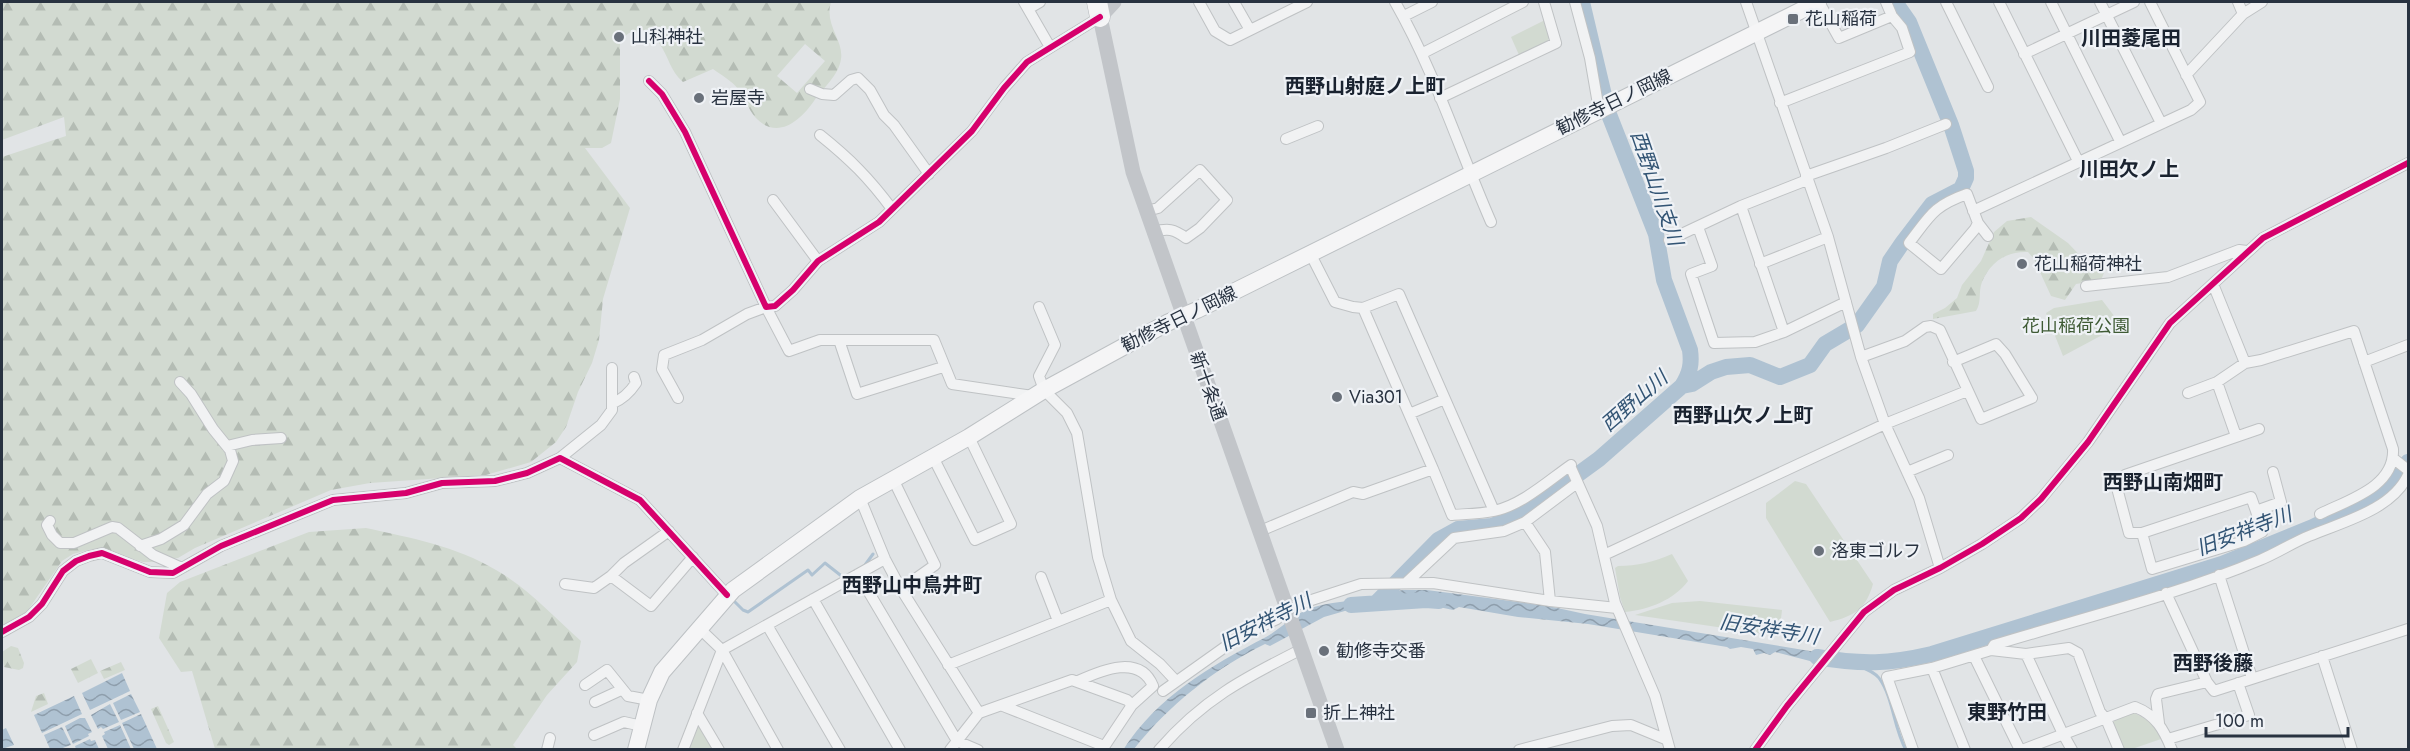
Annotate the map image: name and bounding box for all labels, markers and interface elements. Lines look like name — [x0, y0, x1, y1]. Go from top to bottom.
place label: 花山稲荷 — [1805, 6, 1877, 32]
marker: 花山稲荷 — [1786, 12, 1800, 26]
place label: 山科神社 — [631, 24, 703, 50]
district label: 川田菱尾田 — [2081, 24, 2181, 53]
marker: 山科神社 — [612, 30, 626, 44]
street label: 勧修寺日ノ岡線 — [1552, 63, 1676, 141]
district label: 西野山射庭ノ上町 — [1285, 72, 1445, 101]
place label: 岩屋寺 — [711, 85, 765, 111]
marker: 岩屋寺 — [692, 91, 706, 105]
water label: 西野山川支川 — [1623, 127, 1690, 252]
district label: 川田欠ノ上 — [2079, 155, 2179, 184]
place label: 花山稲荷神社 — [2034, 251, 2142, 277]
marker: 花山稲荷神社 — [2015, 257, 2029, 271]
street label: 勧修寺日ノ岡線 — [1117, 280, 1241, 358]
park label: 花山稲荷公園 — [2022, 313, 2130, 339]
street label: 新十条通 — [1183, 348, 1233, 424]
water label: 西野山川 — [1595, 363, 1676, 439]
place label: Via301 — [1349, 384, 1403, 410]
marker: Via301 — [1330, 390, 1344, 404]
district label: 西野山欠ノ上町 — [1673, 401, 1813, 430]
district label: 西野山南畑町 — [2103, 468, 2223, 497]
water label: 旧安祥寺川 — [2192, 499, 2298, 563]
place label: 洛東ゴルフ — [1831, 538, 1921, 564]
marker: 洛東ゴルフ — [1812, 544, 1826, 558]
district label: 西野山中鳥井町 — [842, 571, 982, 600]
water label: 旧安祥寺川 — [1214, 586, 1318, 658]
water label: 旧安祥寺川 — [1717, 607, 1823, 652]
place label: 勧修寺交番 — [1336, 638, 1426, 664]
marker: 勧修寺交番 — [1317, 644, 1331, 658]
district label: 西野後藤 — [2173, 649, 2253, 678]
district label: 東野竹田 — [1967, 698, 2047, 727]
place label: 折上神社 — [1323, 700, 1395, 726]
scale bar — [2206, 700, 2348, 738]
marker: 折上神社 — [1304, 706, 1318, 720]
text: 100 m — [2215, 708, 2264, 734]

